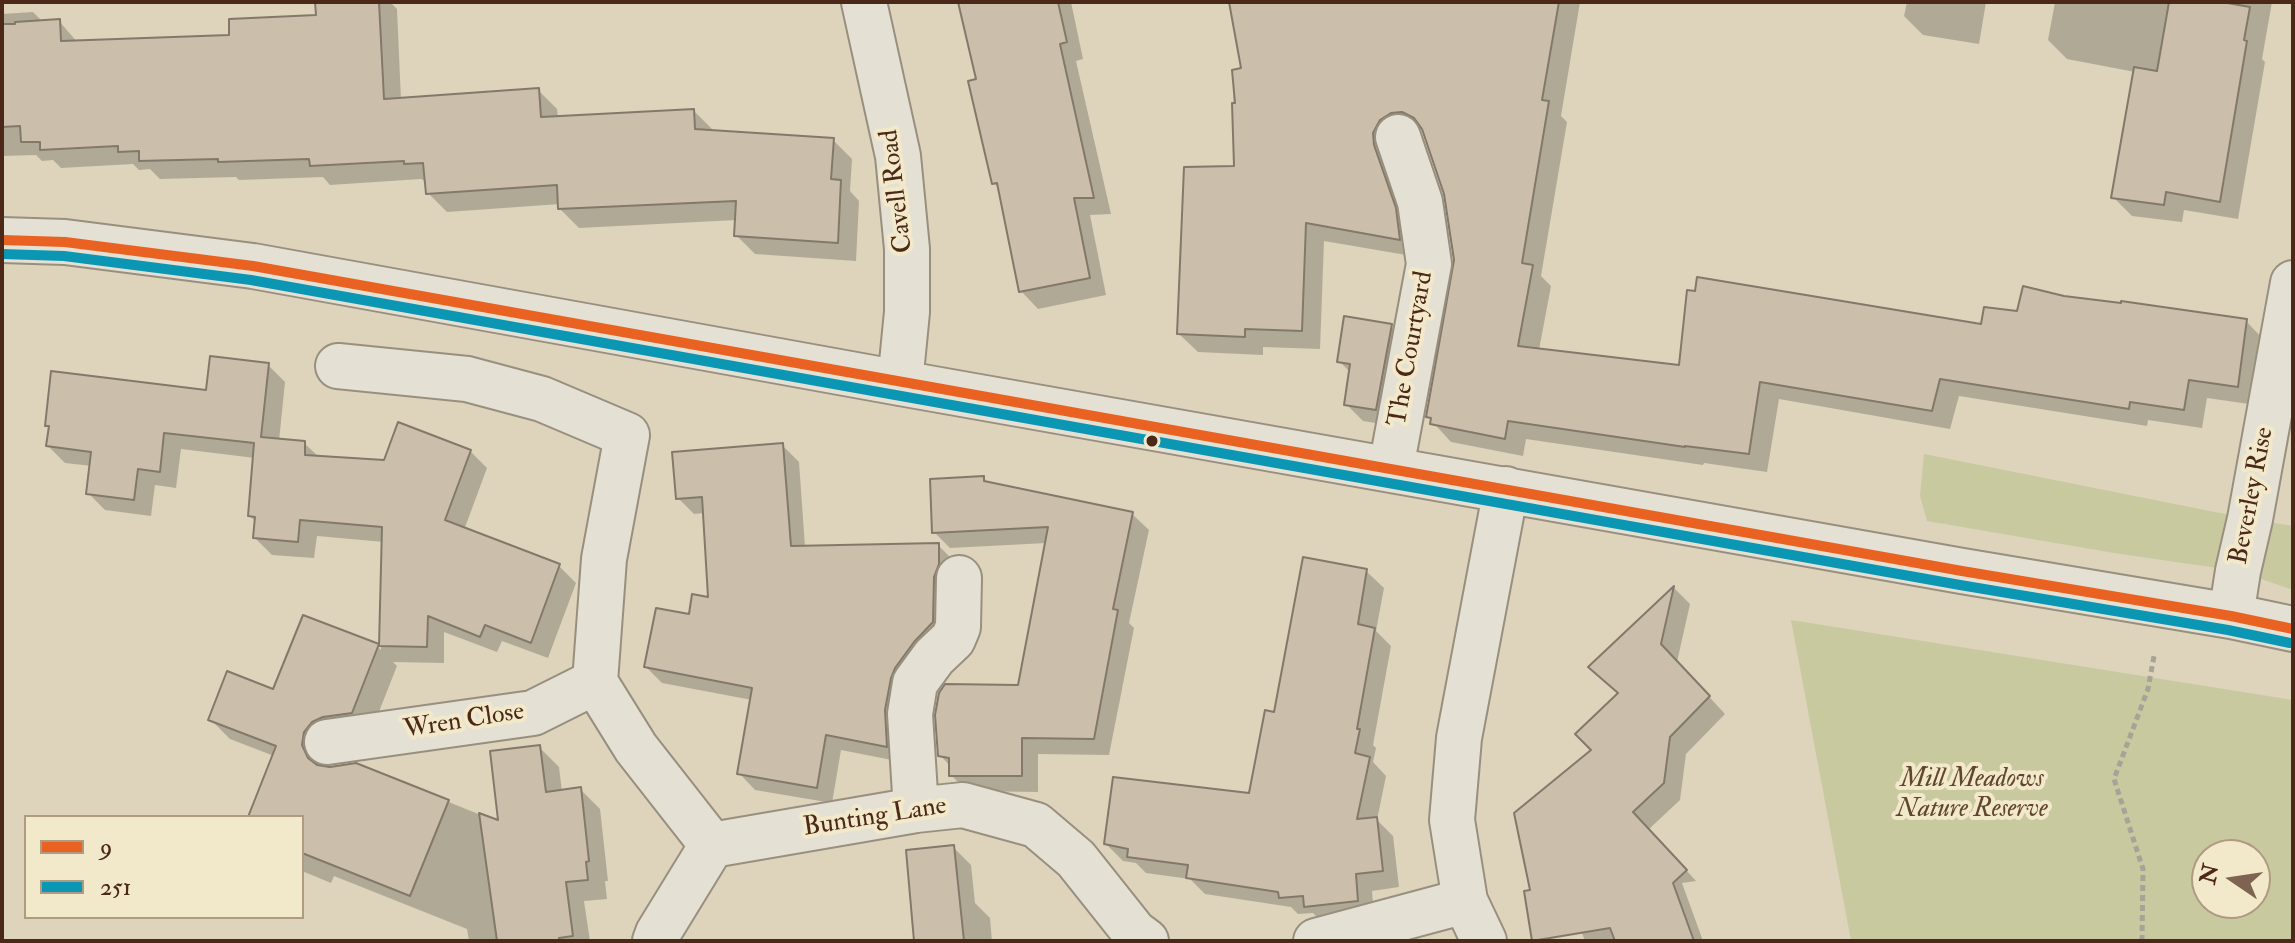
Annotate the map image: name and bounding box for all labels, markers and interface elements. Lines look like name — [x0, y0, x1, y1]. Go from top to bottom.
street label: Cavell Road — [875, 127, 921, 255]
street label: The Courtyard — [1383, 269, 1441, 429]
street label: Beverley Rise — [2224, 425, 2282, 567]
unlabelled marker — [1144, 433, 1160, 449]
street label: Wren Close — [402, 697, 526, 747]
park label: Mill Meadows Nature Reserve — [1896, 764, 2048, 826]
street label: Bunting Lane — [801, 791, 949, 845]
legend — [24, 815, 304, 919]
text: 9 — [100, 832, 112, 863]
north arrow — [2191, 839, 2271, 919]
text: N — [2194, 861, 2225, 887]
text: 251 — [100, 872, 131, 903]

